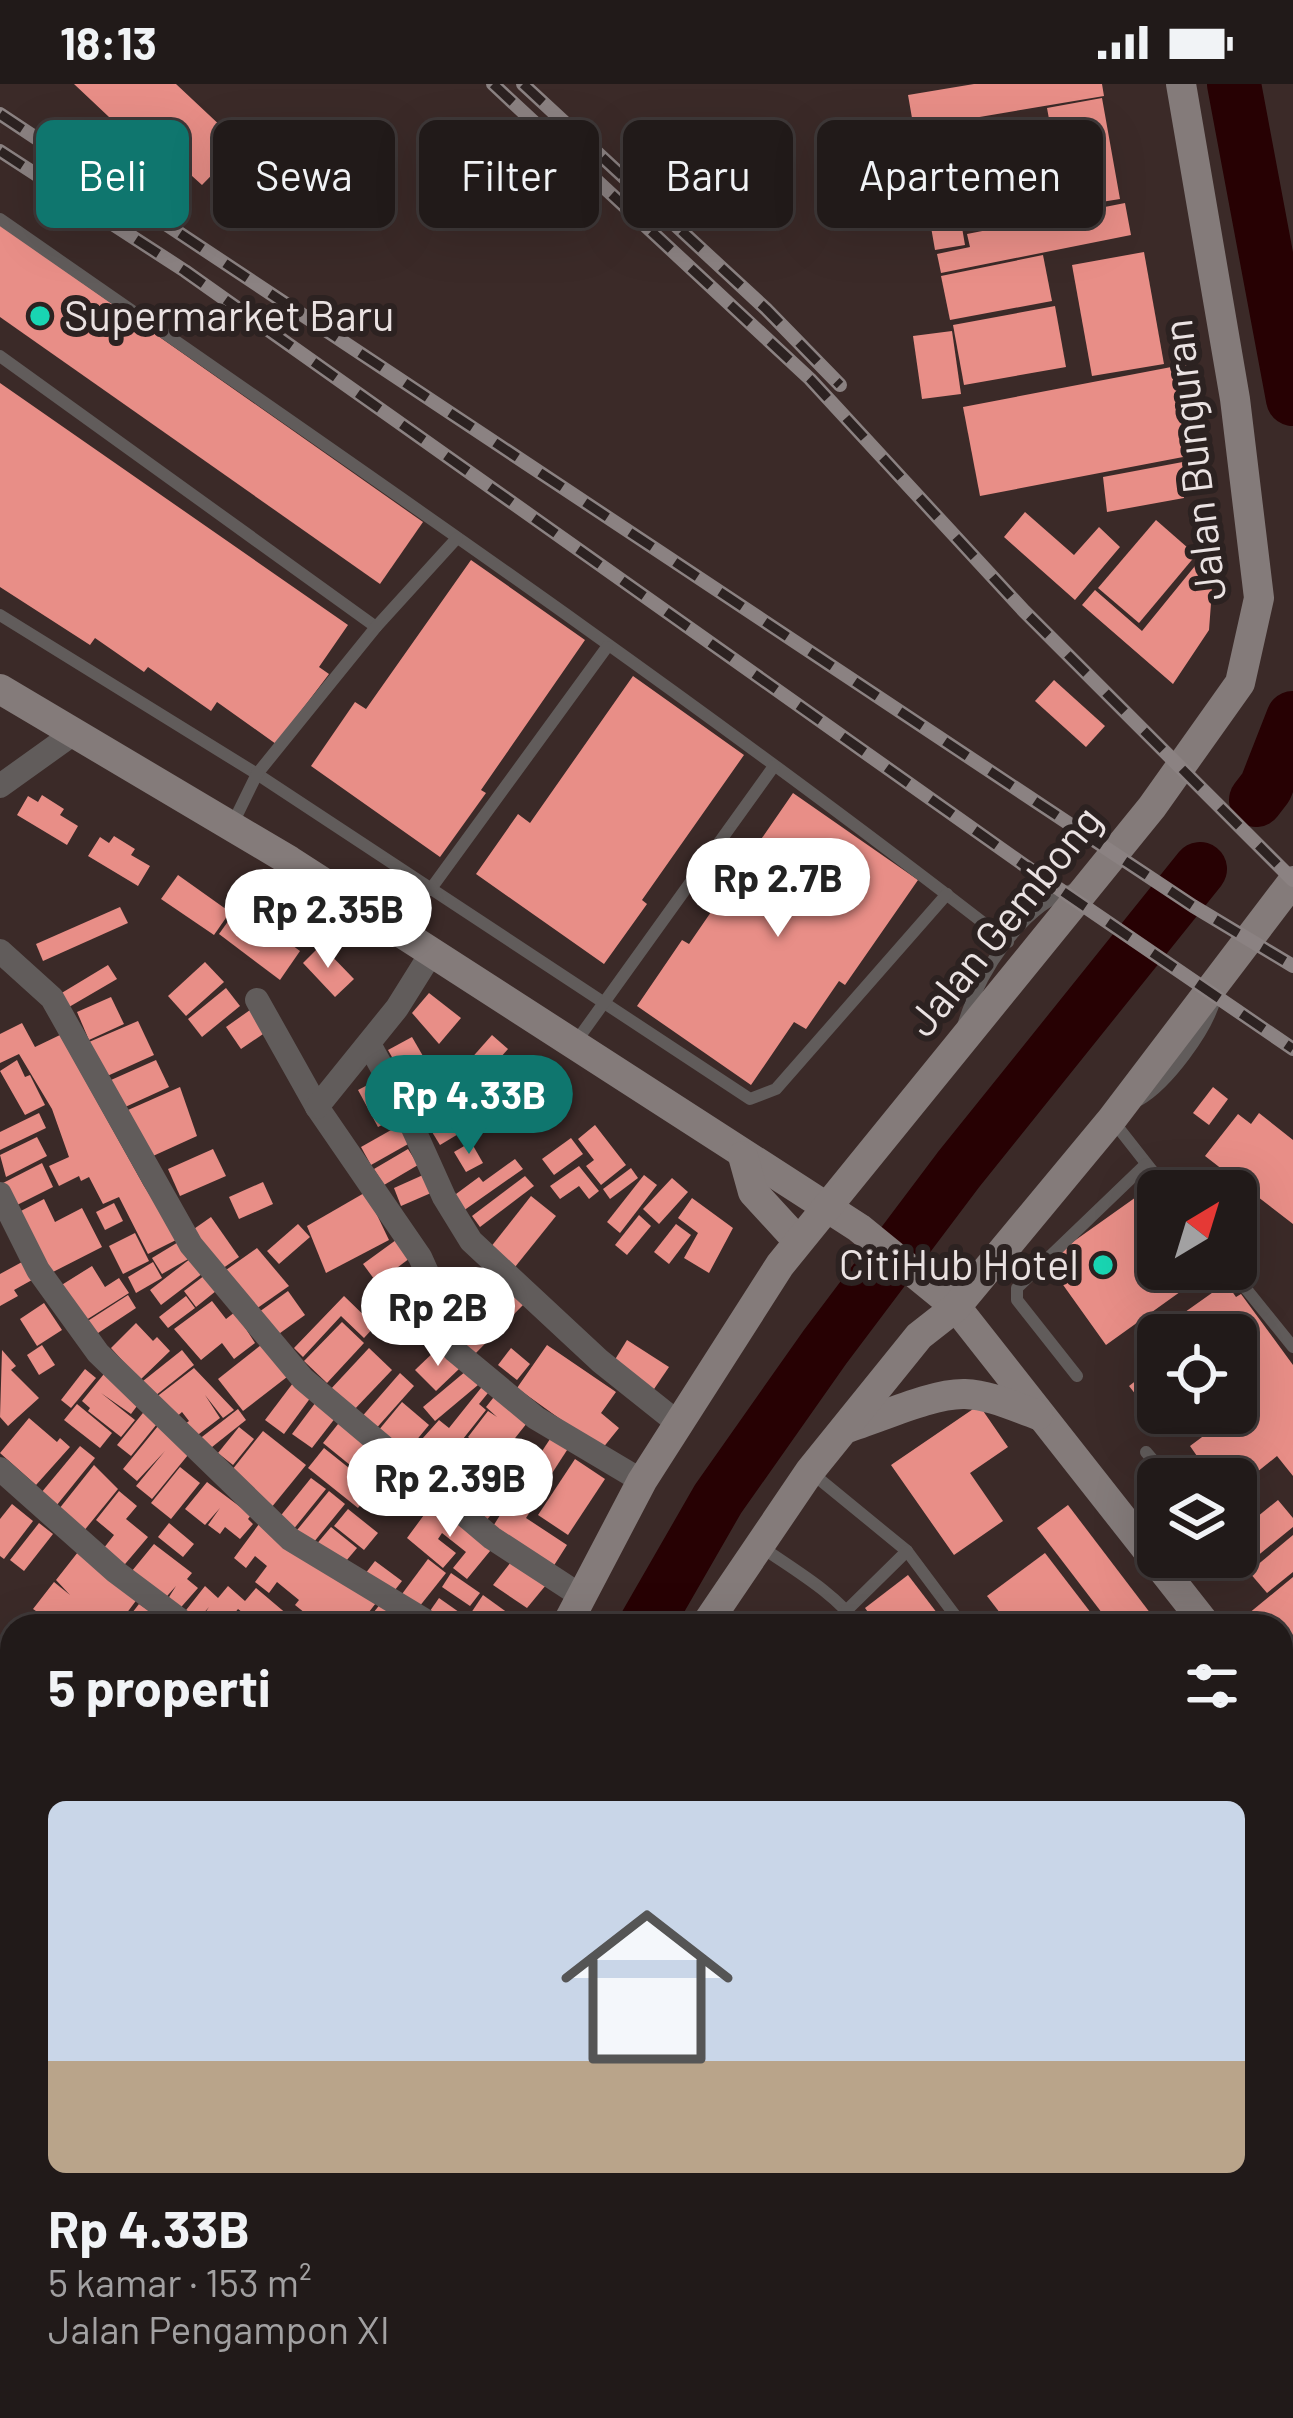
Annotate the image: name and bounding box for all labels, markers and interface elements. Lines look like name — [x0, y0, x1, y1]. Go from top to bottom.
text: 18:13 — [60, 15, 157, 69]
chip: Beli — [36, 120, 189, 228]
chip: Sewa — [213, 120, 395, 228]
chip: Filter — [419, 120, 599, 228]
chip: Baru — [623, 120, 793, 228]
chip: Apartemen — [817, 120, 1103, 228]
place label: Supermarket Baru — [64, 289, 394, 340]
marker: Supermarket Baru — [27, 303, 53, 329]
street label: Jalan Bunguran — [1150, 317, 1235, 604]
street label: Jalan Gembong — [895, 795, 1111, 1045]
pin: Rp 2.7B — [667, 838, 889, 940]
text: Rp 2.7B — [713, 853, 843, 900]
pin: Rp 2.35B — [204, 869, 452, 971]
text: Rp 2.35B — [252, 884, 404, 931]
pin: Rp 4.33B — [345, 1055, 593, 1157]
text: Rp 4.33B — [392, 1070, 546, 1117]
north arrow — [1137, 1170, 1257, 1290]
map controls — [1137, 1170, 1257, 1578]
place label: CitiHub Hotel — [839, 1238, 1079, 1288]
marker: CitiHub Hotel — [1090, 1252, 1116, 1278]
pin: Rp 2B — [354, 1267, 522, 1369]
text: Rp 2B — [388, 1282, 488, 1329]
button: locate — [1137, 1314, 1257, 1434]
pin: Rp 2.39B — [326, 1438, 574, 1540]
text: Rp 2.39B — [374, 1453, 526, 1500]
button: layers — [1137, 1458, 1257, 1578]
icon: filters — [1179, 1653, 1245, 1719]
text: 5 properti — [48, 1656, 271, 1717]
icon: home — [539, 1879, 755, 2095]
text: Rp 4.33B — [48, 2197, 250, 2258]
text: 5 kamar · 153 m² — [48, 2258, 312, 2305]
text: Jalan Pengampon XI — [48, 2305, 390, 2352]

